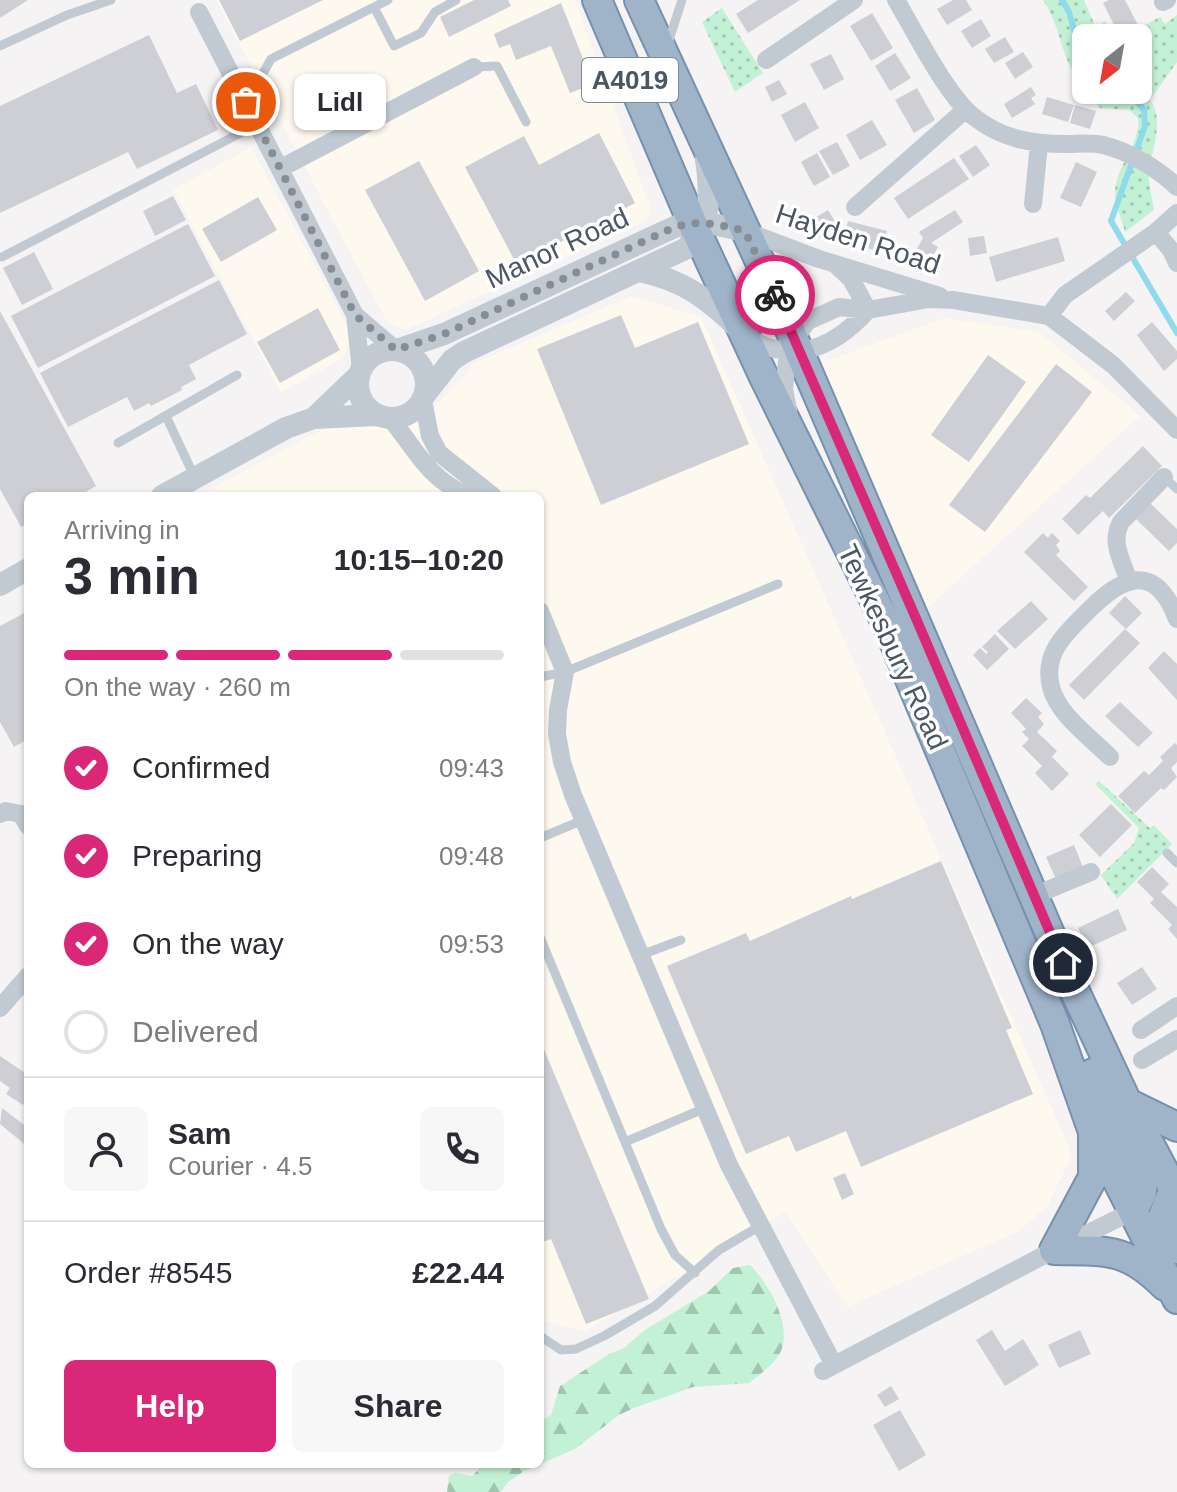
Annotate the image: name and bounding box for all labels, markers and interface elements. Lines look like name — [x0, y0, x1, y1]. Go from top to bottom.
north arrow — [1072, 24, 1152, 104]
map controls — [1072, 24, 1152, 104]
road number: A4019 — [582, 58, 678, 102]
pin — [212, 68, 280, 136]
callout: Lidl — [294, 74, 386, 130]
icon: bag — [224, 80, 268, 124]
text: Lidl — [317, 87, 363, 117]
street label: Hayden Road — [772, 198, 944, 280]
street label: Manor Road — [481, 201, 633, 295]
courier — [735, 255, 815, 335]
icon: bike — [753, 273, 797, 317]
text: Arriving in — [64, 515, 180, 545]
street label: Tewkesbury Road — [832, 540, 954, 754]
text: 10:15–10:20 — [334, 543, 504, 576]
text: 3 min — [64, 547, 200, 605]
text: On the way · 260 m — [64, 672, 291, 702]
icon: check — [64, 746, 108, 790]
text: Confirmed — [132, 751, 270, 784]
text: 09:43 — [439, 753, 504, 783]
icon: check — [64, 834, 108, 878]
text: Preparing — [132, 839, 262, 872]
text: 09:48 — [439, 841, 504, 871]
icon: check — [64, 922, 108, 966]
text: On the way — [132, 927, 284, 960]
text: 09:53 — [439, 929, 504, 959]
pin — [1029, 929, 1097, 997]
icon: home — [1041, 941, 1085, 985]
text: Delivered — [132, 1015, 259, 1048]
button: person — [64, 1107, 148, 1191]
button: phone — [420, 1107, 504, 1191]
text: Sam — [168, 1117, 231, 1150]
text: Courier · 4.5 — [168, 1151, 313, 1181]
text: Order #8545 — [64, 1256, 232, 1289]
text: £22.44 — [412, 1256, 504, 1289]
button: Help — [64, 1360, 276, 1452]
button: Share — [292, 1360, 504, 1452]

